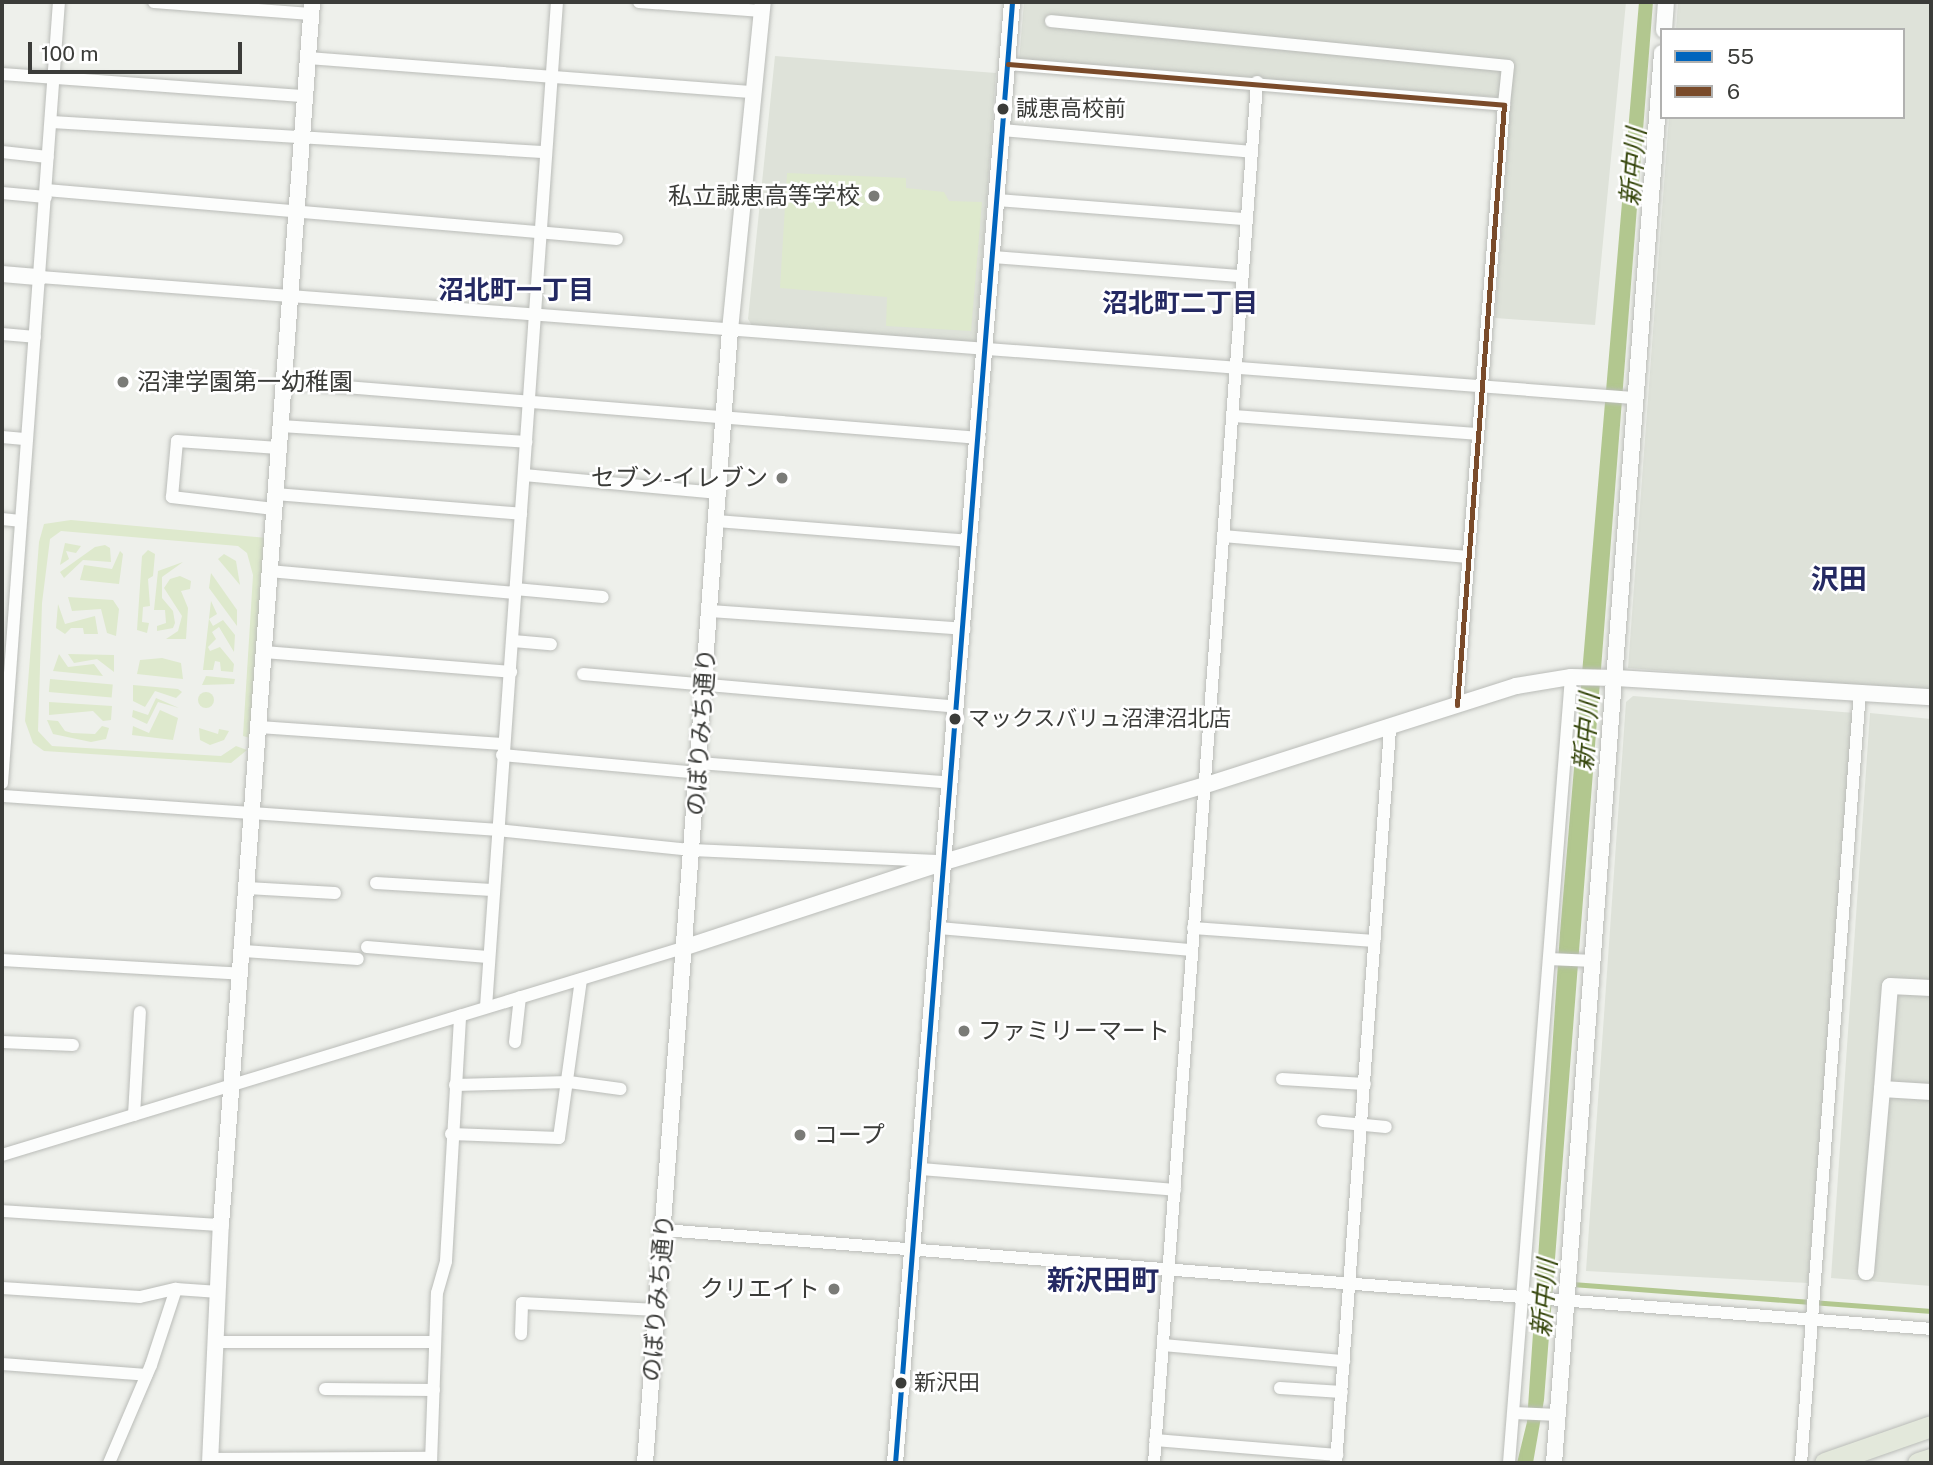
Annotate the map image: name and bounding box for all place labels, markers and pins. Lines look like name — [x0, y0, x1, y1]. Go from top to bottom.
place label: 誠恵高校前 — [1016, 96, 1126, 122]
marker: 誠恵高校前 — [996, 102, 1010, 116]
place label: 私立誠恵高等学校 — [668, 182, 860, 210]
marker: 私立誠恵高等学校 — [866, 188, 882, 204]
place label: 沼津学園第一幼稚園 — [137, 368, 353, 396]
marker: 沼津学園第一幼稚園 — [115, 374, 131, 390]
place label: セブン-イレブン — [591, 464, 768, 492]
marker: セブン-イレブン — [774, 470, 790, 486]
place label: マックスバリュ沼津沼北店 — [968, 706, 1232, 732]
marker: マックスバリュ沼津沼北店 — [948, 712, 962, 726]
place label: ファミリーマート — [978, 1017, 1170, 1045]
marker: ファミリーマート — [956, 1023, 972, 1039]
place label: コープ — [814, 1121, 886, 1149]
marker: コープ — [792, 1127, 808, 1143]
place label: クリエイト — [700, 1275, 820, 1303]
marker: クリエイト — [826, 1281, 842, 1297]
place label: 新沢田 — [914, 1370, 980, 1396]
marker: 新沢田 — [894, 1376, 908, 1390]

